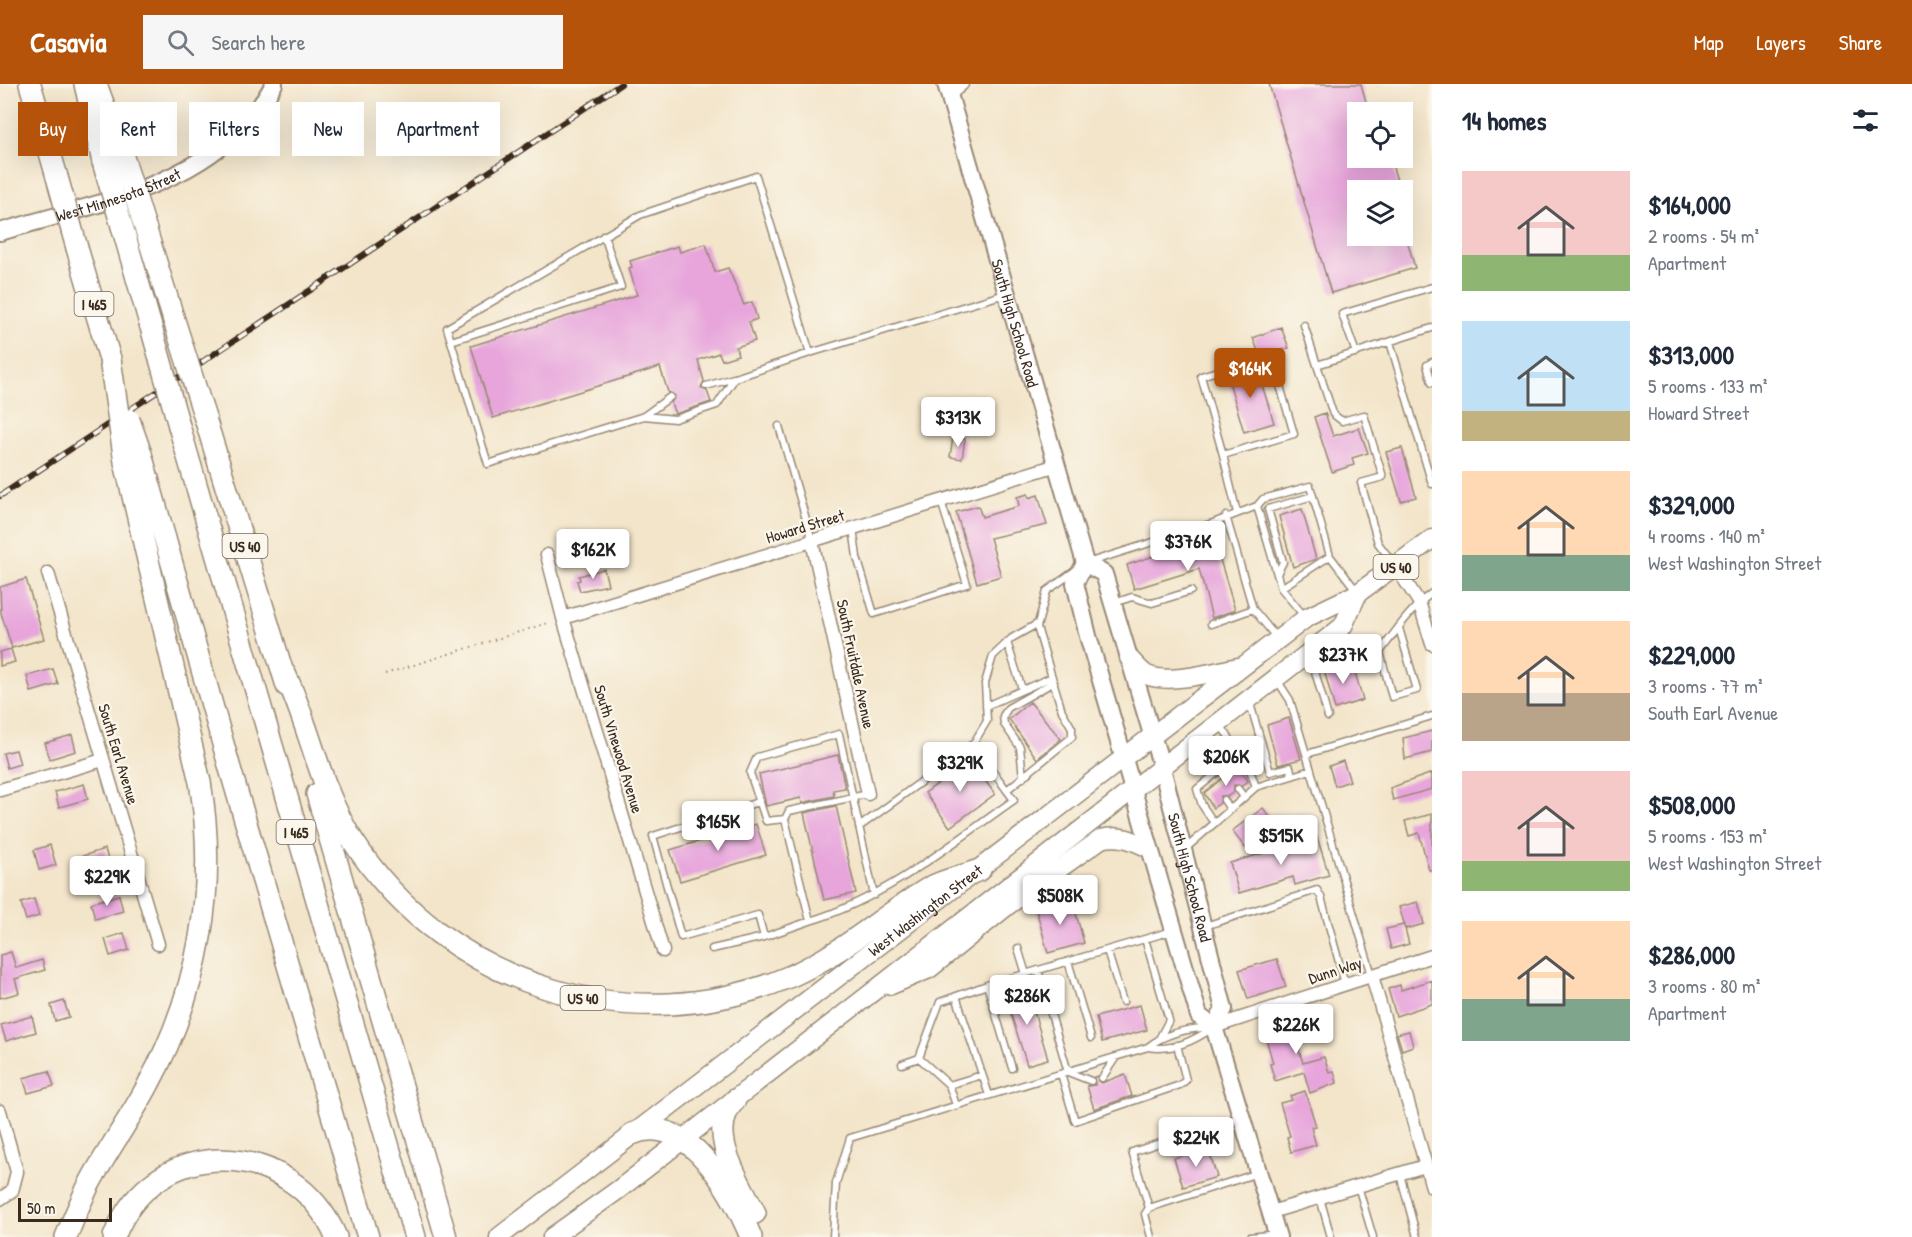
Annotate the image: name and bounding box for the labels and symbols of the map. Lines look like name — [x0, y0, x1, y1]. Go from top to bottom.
street label: West Minnesota Street — [53, 162, 185, 227]
street label: South High School Road — [986, 257, 1044, 390]
road number: I 465 — [74, 292, 113, 316]
pin: $164K — [1208, 348, 1292, 399]
pin: $313K — [916, 397, 1000, 448]
street label: Howard Street — [763, 504, 847, 548]
pin: $376K — [1146, 521, 1230, 572]
pin: $162K — [551, 529, 635, 580]
road number: US 40 — [222, 534, 268, 558]
road number: US 40 — [1374, 555, 1418, 579]
street label: South Fruitdale Avenue — [832, 598, 881, 731]
pin: $237K — [1301, 634, 1385, 685]
street label: South Vinewood Avenue — [589, 682, 649, 816]
street label: South Earl Avenue — [93, 701, 145, 808]
pin: $206K — [1184, 736, 1268, 787]
pin: $329K — [918, 742, 1002, 793]
pin: $165K — [676, 801, 760, 852]
street label: South High School Road — [1163, 810, 1217, 944]
pin: $515K — [1239, 815, 1323, 866]
road number: I 465 — [276, 820, 316, 844]
pin: $229K — [65, 856, 149, 907]
street label: West Washington Street — [863, 859, 987, 961]
pin: $508K — [1018, 875, 1102, 926]
street label: Dunn Way — [1305, 951, 1365, 989]
pin: $286K — [985, 975, 1069, 1026]
road number: US 40 — [560, 986, 606, 1010]
pin: $226K — [1254, 1004, 1338, 1055]
pin: $224K — [1154, 1117, 1238, 1168]
scale bar — [18, 1195, 112, 1222]

